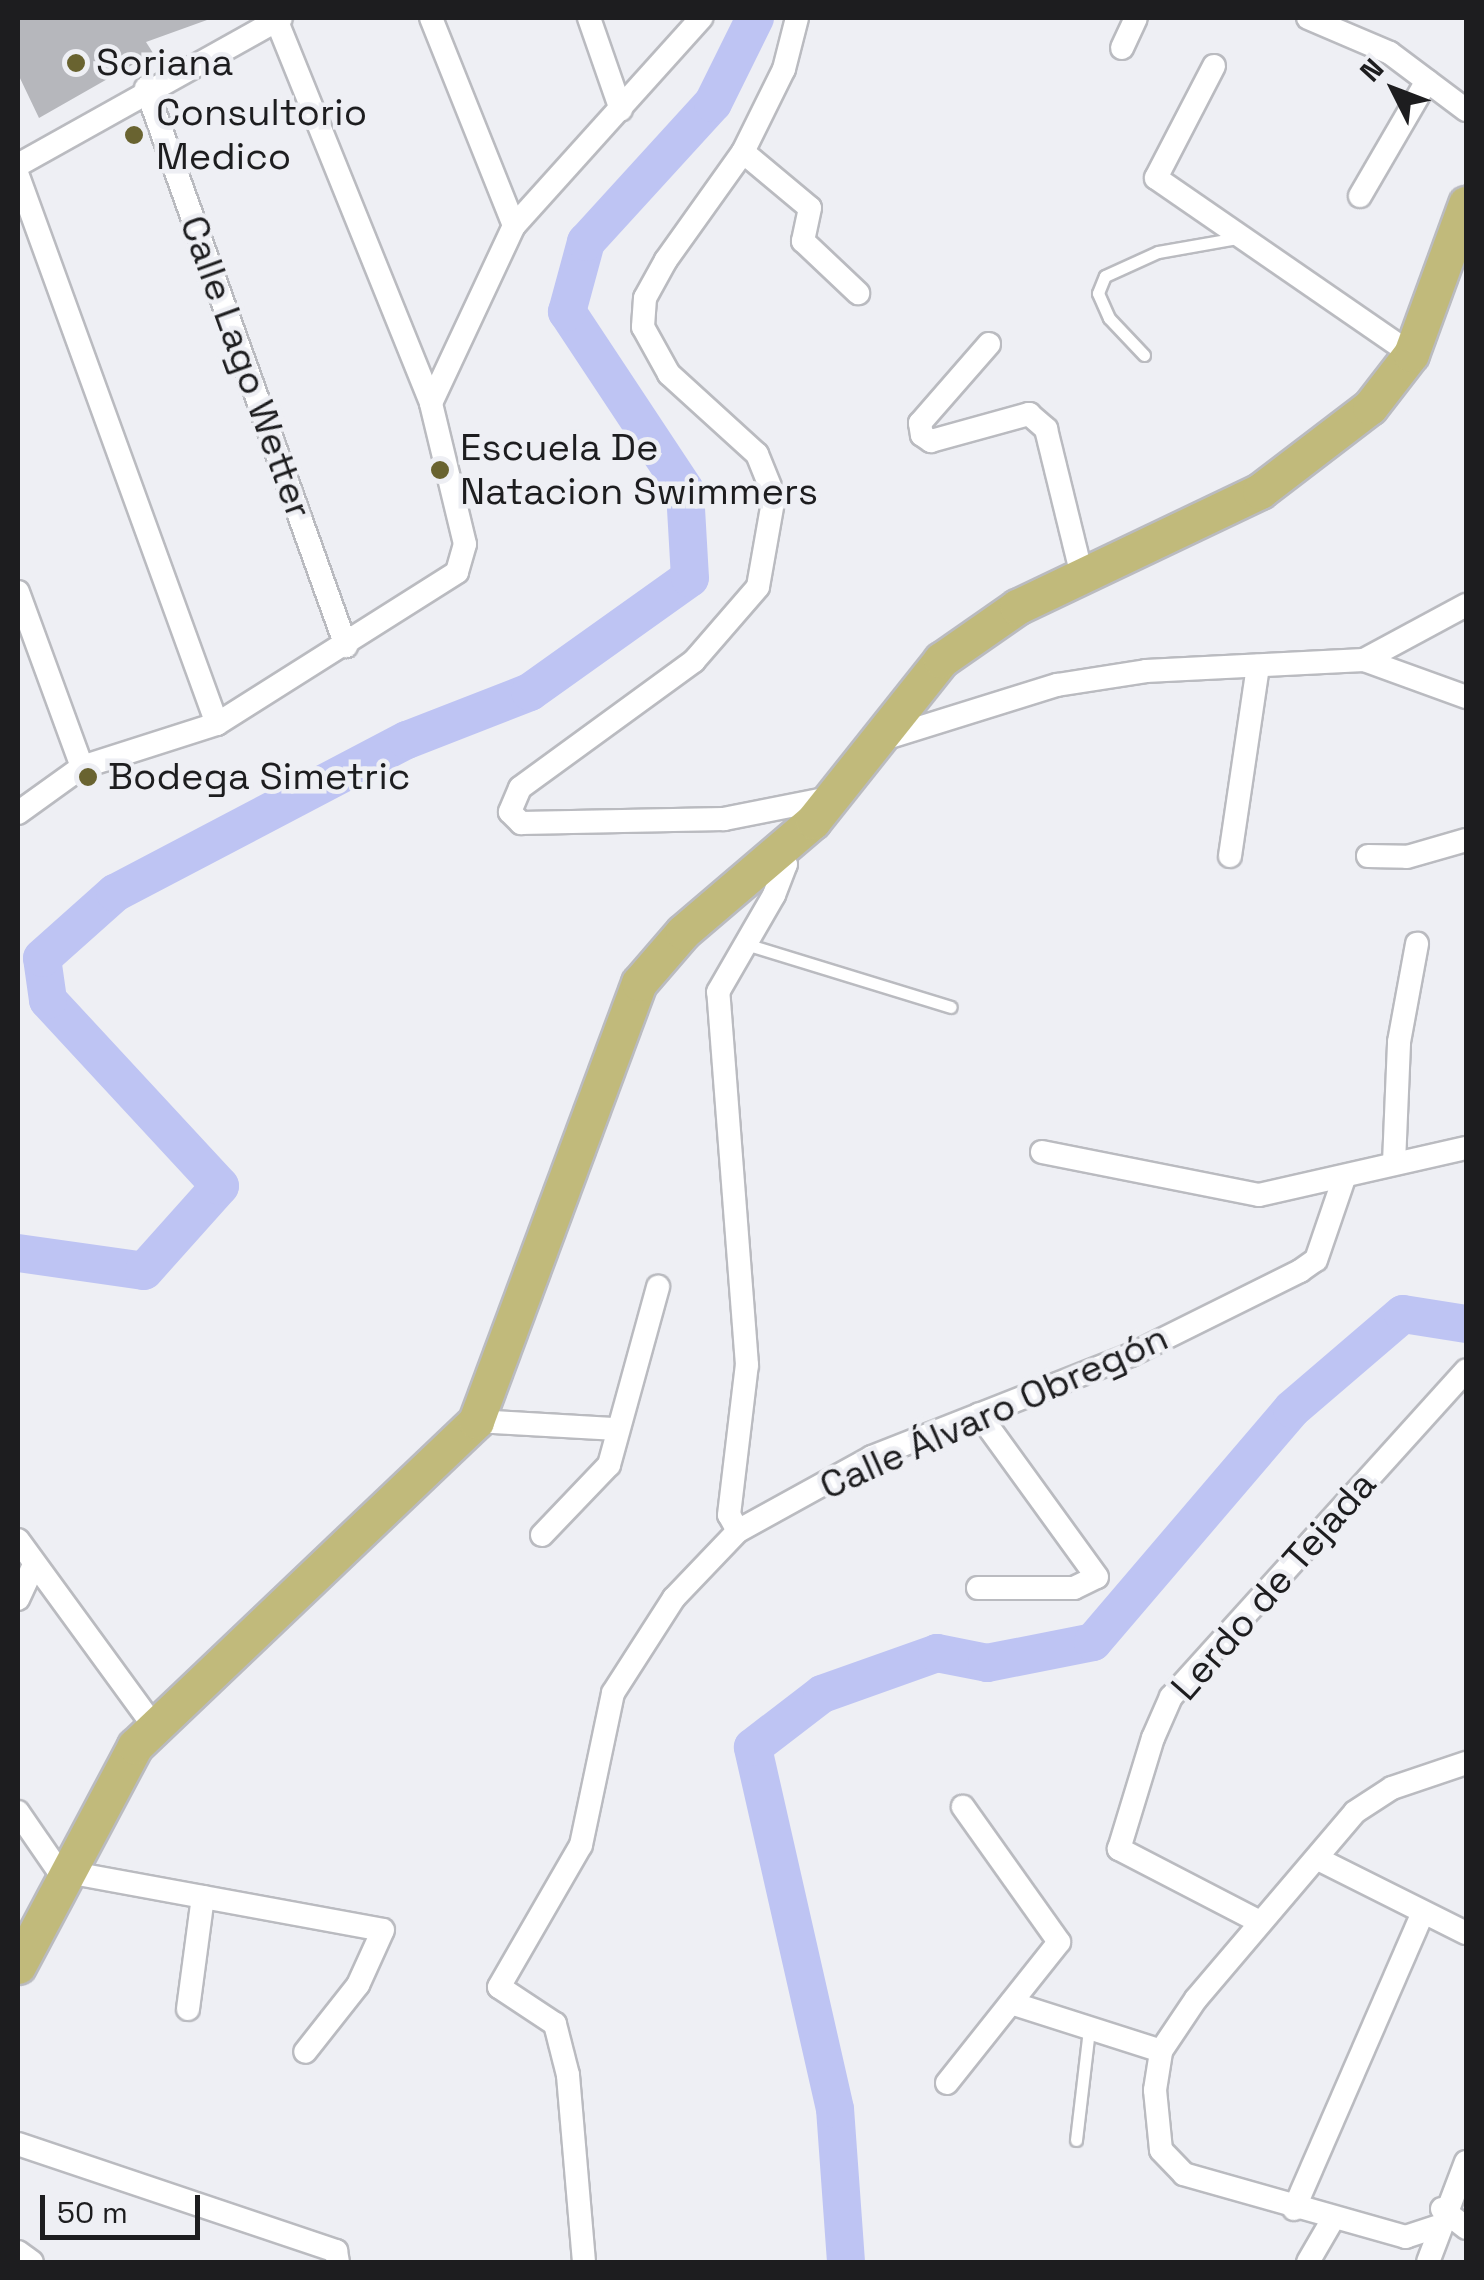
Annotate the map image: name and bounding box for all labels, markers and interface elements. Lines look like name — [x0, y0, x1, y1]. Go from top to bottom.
place label: Soriana — [96, 40, 233, 86]
north arrow — [1344, 40, 1444, 140]
text: N — [1352, 51, 1391, 89]
marker: Soriana — [65, 52, 87, 74]
place label: Consultorio Medico — [156, 90, 367, 180]
marker: Consultorio Medico — [121, 122, 147, 148]
street label: Calle Lago Wetter — [170, 210, 322, 524]
place label: Escuela De Natacion Swimmers — [460, 425, 818, 514]
marker: Escuela De Natacion Swimmers — [429, 459, 451, 481]
place label: Bodega Simetric — [108, 754, 410, 800]
marker: Bodega Simetric — [77, 766, 99, 788]
street label: Calle Álvaro Obregón — [813, 1315, 1175, 1509]
street label: Lerdo de Tejada — [1162, 1462, 1386, 1710]
scale bar — [45, 2175, 205, 2237]
text: 50 m — [57, 2193, 128, 2232]

